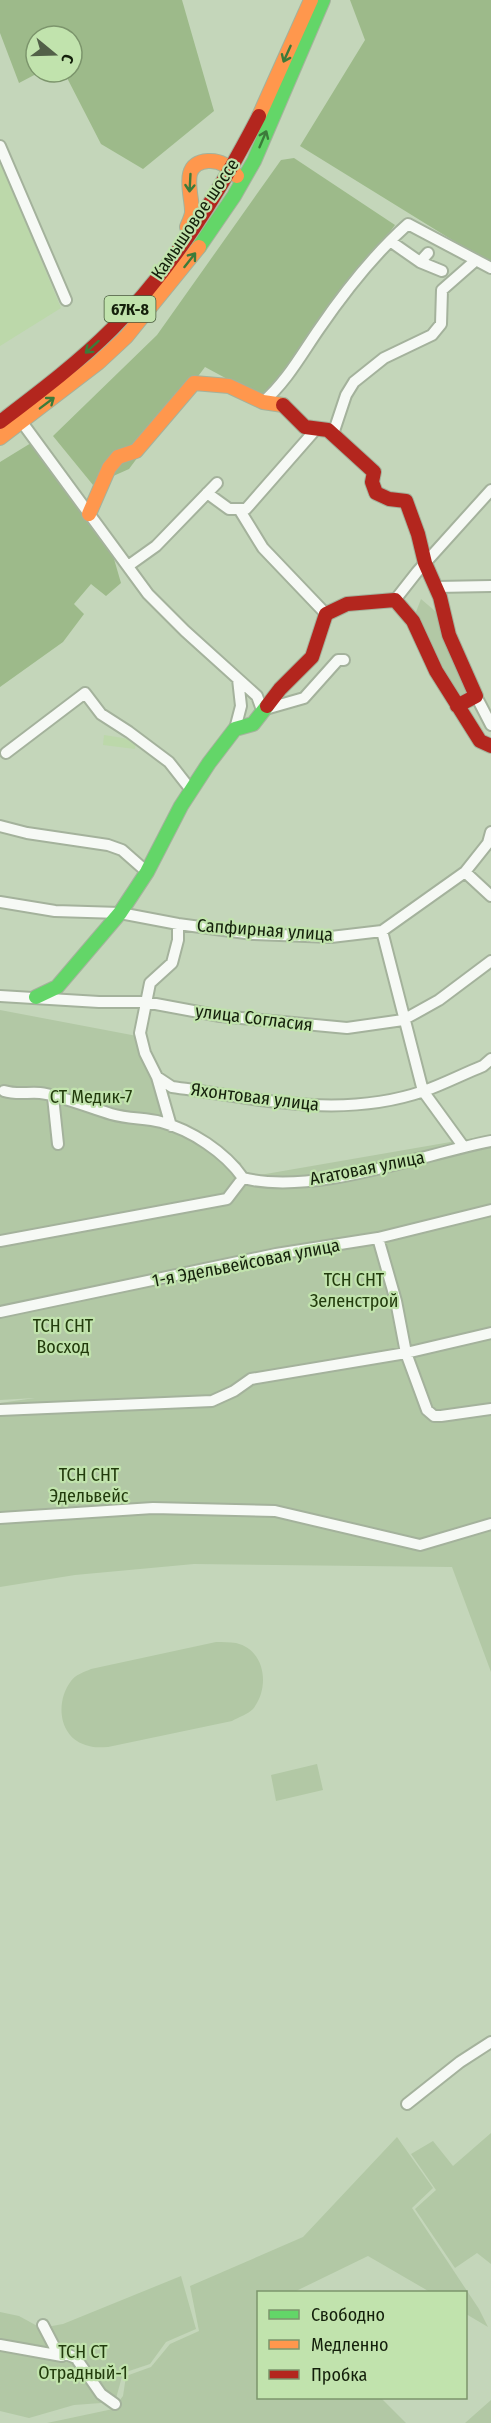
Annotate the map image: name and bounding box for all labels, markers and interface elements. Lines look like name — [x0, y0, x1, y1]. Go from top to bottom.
north arrow — [24, 24, 84, 84]
one-way arrow — [281, 44, 292, 62]
text: С — [57, 52, 78, 66]
one-way arrow — [258, 131, 269, 149]
street label: Камышовое шоссе — [146, 154, 244, 284]
one-way arrow — [184, 172, 195, 192]
one-way arrow — [184, 252, 197, 268]
road number: 67К-8 — [104, 296, 156, 322]
one-way arrow — [85, 340, 100, 354]
one-way arrow — [38, 396, 54, 409]
street label: Сапфирная улица — [196, 914, 334, 946]
street label: улица Согласия — [194, 1000, 314, 1036]
street label: Яхонтовая улица — [190, 1078, 320, 1116]
park label: СТ Медик-7 — [50, 1086, 132, 1108]
street label: Агатовая улица — [308, 1146, 426, 1190]
street label: 1-я Эдельвейсовая улица — [150, 1234, 342, 1292]
park label: ТСН СНТ Зеленстрой — [310, 1269, 398, 1312]
park label: ТСН СНТ Восход — [33, 1315, 94, 1358]
park label: ТСН СНТ Эдельвейс — [49, 1464, 129, 1507]
legend — [257, 2291, 467, 2399]
text: Свободно — [311, 2304, 385, 2326]
text: Медленно — [311, 2334, 389, 2356]
park label: ТСН СТ Отрадный-1 — [38, 2341, 128, 2384]
text: Пробка — [311, 2364, 367, 2386]

